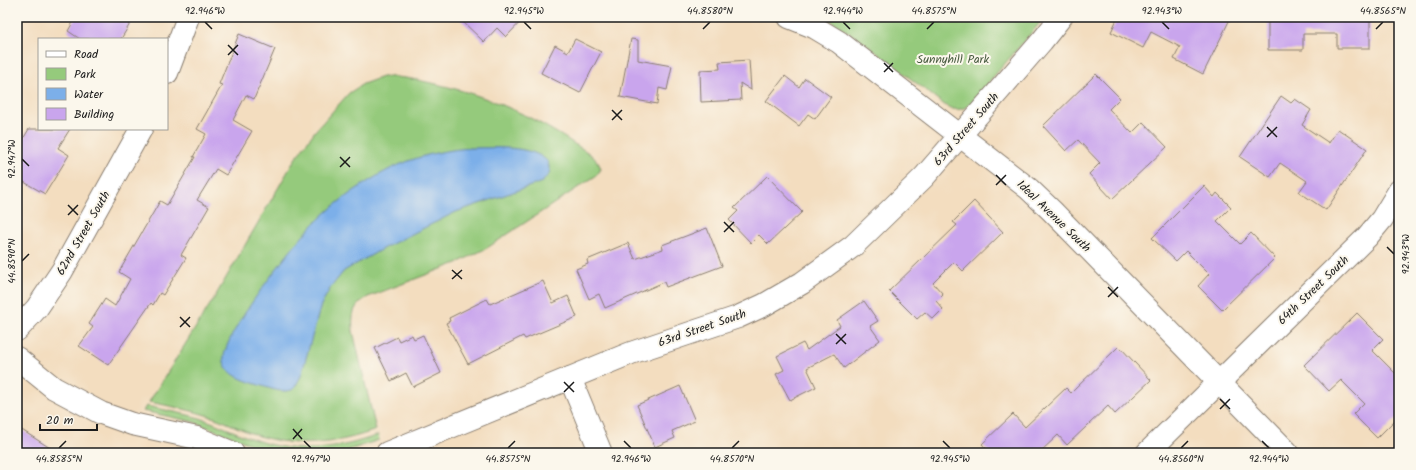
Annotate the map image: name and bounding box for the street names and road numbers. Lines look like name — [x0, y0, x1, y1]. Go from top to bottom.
street label: 63rd Street South — [929, 88, 1004, 170]
street label: Ideal Avenue South — [1012, 176, 1095, 257]
street label: 62nd Street South — [52, 187, 115, 279]
street label: 64th Street South — [1273, 251, 1353, 330]
street label: 63rd Street South — [655, 304, 749, 352]

